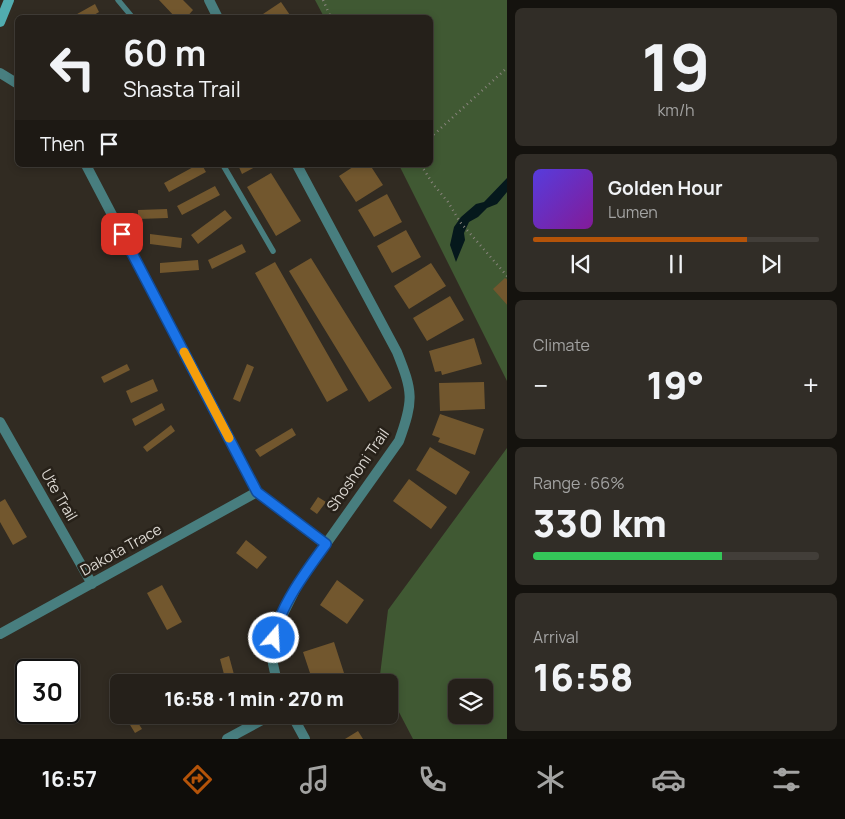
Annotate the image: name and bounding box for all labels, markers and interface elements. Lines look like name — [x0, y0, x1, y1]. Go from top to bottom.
text: 19 — [642, 22, 710, 111]
text: 60 m — [123, 29, 206, 77]
icon: left — [40, 35, 105, 100]
text: Shasta Trail — [123, 74, 241, 104]
text: km/h — [657, 99, 695, 121]
icon: arrive — [95, 130, 123, 158]
text: Then — [40, 131, 85, 157]
text: Golden Hour — [608, 175, 722, 201]
text: Lumen — [608, 201, 658, 223]
pin — [101, 213, 143, 255]
icon: arrive — [108, 220, 136, 248]
icon: previous — [567, 250, 595, 278]
icon: pause — [662, 250, 690, 278]
icon: next — [757, 250, 785, 278]
text: Climate — [533, 334, 590, 356]
text: 19° — [646, 358, 704, 410]
text: − — [533, 366, 548, 404]
text: + — [803, 366, 819, 404]
street label: Shoshoni Trail — [321, 424, 394, 515]
street label: Ute Trail — [36, 465, 83, 525]
text: Range · 66% — [533, 472, 625, 494]
text: 330 km — [533, 496, 667, 548]
street label: Dakota Trace — [76, 518, 166, 581]
position arrow — [247, 611, 299, 663]
text: Arrival — [533, 626, 579, 648]
text: 16:58 — [533, 650, 634, 702]
speed limit sign: 30 — [15, 659, 80, 724]
map controls — [448, 679, 493, 724]
button: layers — [448, 679, 493, 724]
text: 16:58 · 1 min · 270 m — [164, 686, 344, 712]
icon: directions — [180, 762, 215, 797]
icon: music — [297, 762, 332, 797]
icon: phone — [415, 762, 450, 797]
icon: climate — [533, 762, 568, 797]
icon: car — [651, 762, 686, 797]
icon: filters — [769, 762, 804, 797]
text: 16:57 — [41, 764, 97, 794]

